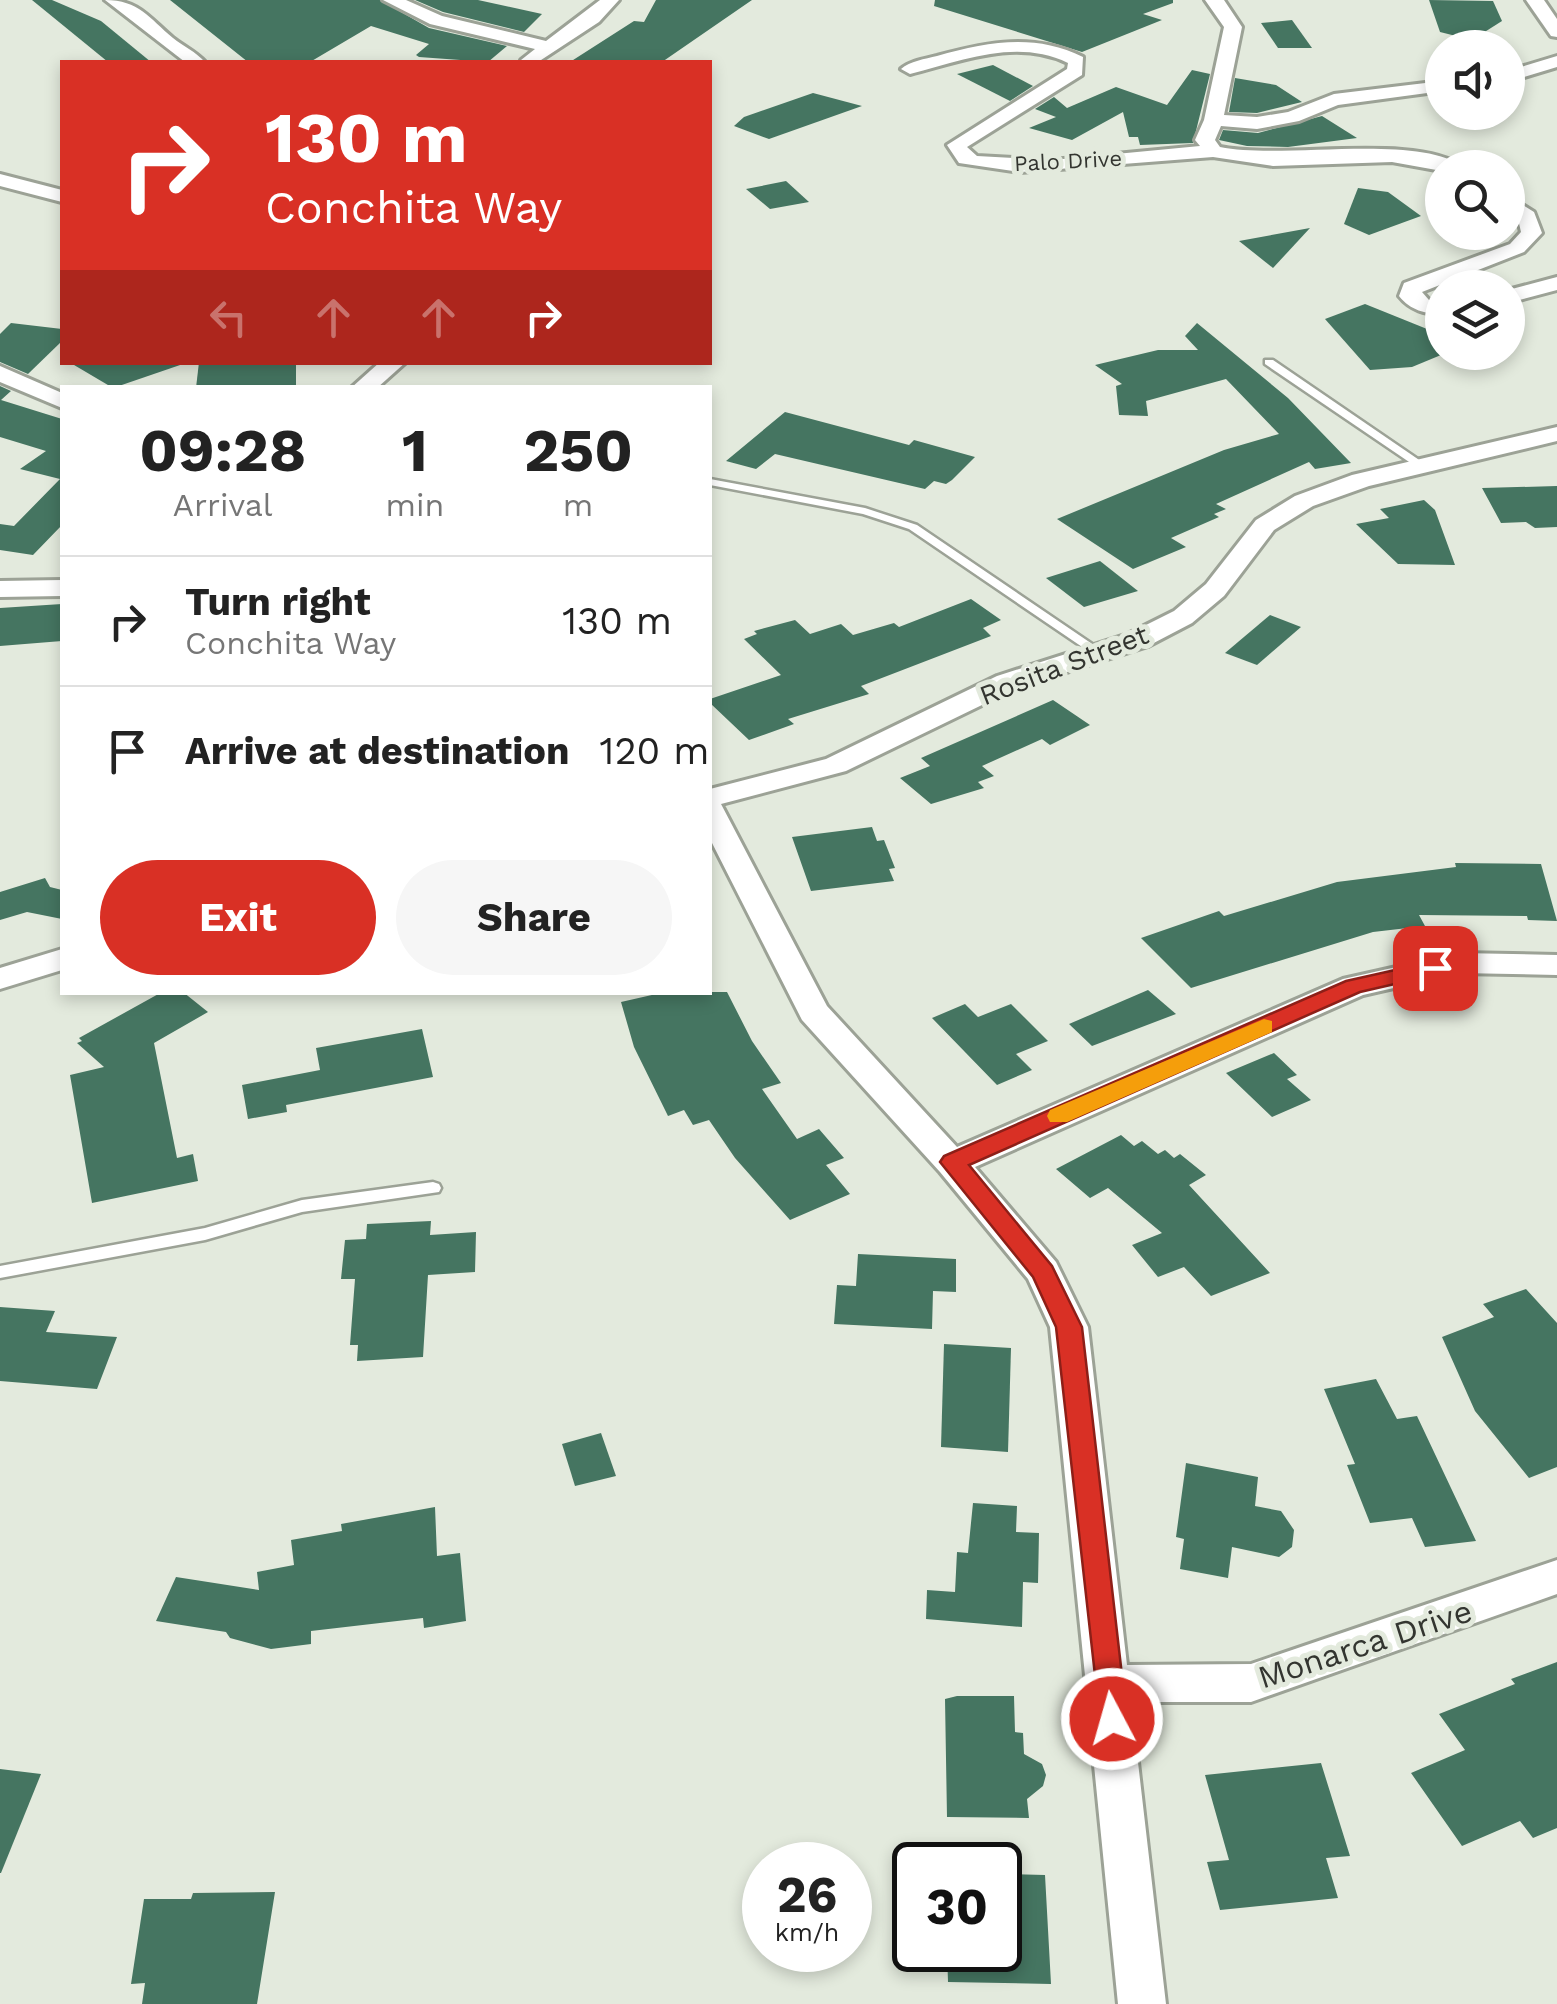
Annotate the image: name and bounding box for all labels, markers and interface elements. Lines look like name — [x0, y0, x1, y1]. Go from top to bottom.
map controls — [1425, 30, 1525, 370]
button: sound — [1425, 30, 1525, 130]
text: 130 m — [265, 97, 468, 179]
icon: right — [100, 100, 230, 230]
street label: Palo Drive — [1013, 146, 1123, 176]
button: search — [1425, 150, 1525, 250]
text: Conchita Way — [265, 181, 562, 234]
button: layers — [1425, 270, 1525, 370]
icon: left — [201, 290, 256, 345]
icon: ahead — [306, 290, 361, 345]
icon: ahead — [411, 290, 466, 345]
icon: right — [516, 290, 571, 345]
text: 09:28 — [139, 415, 306, 486]
text: 1 — [402, 415, 428, 486]
text: 250 — [523, 415, 633, 486]
text: Arrival — [173, 486, 273, 524]
text: min — [385, 486, 444, 524]
text: m — [563, 486, 593, 524]
text: Turn right — [185, 580, 371, 624]
icon: right — [100, 594, 155, 649]
text: 130 m — [562, 599, 672, 643]
street label: Rosita Street — [975, 618, 1153, 712]
text: Conchita Way — [185, 624, 396, 662]
icon: arrive — [100, 724, 155, 779]
text: Arrive at destination — [185, 729, 570, 773]
text: 120 m — [600, 729, 709, 773]
button: Exit — [100, 860, 376, 975]
button: Share — [396, 860, 672, 975]
pin — [1393, 926, 1478, 1011]
icon: arrive — [1408, 941, 1463, 996]
street label: Monarca Drive — [1253, 1592, 1477, 1696]
position arrow — [1060, 1667, 1164, 1771]
speed limit sign: 30 — [892, 1842, 1022, 1972]
text: 26 — [777, 1865, 837, 1924]
text: km/h — [775, 1918, 839, 1947]

